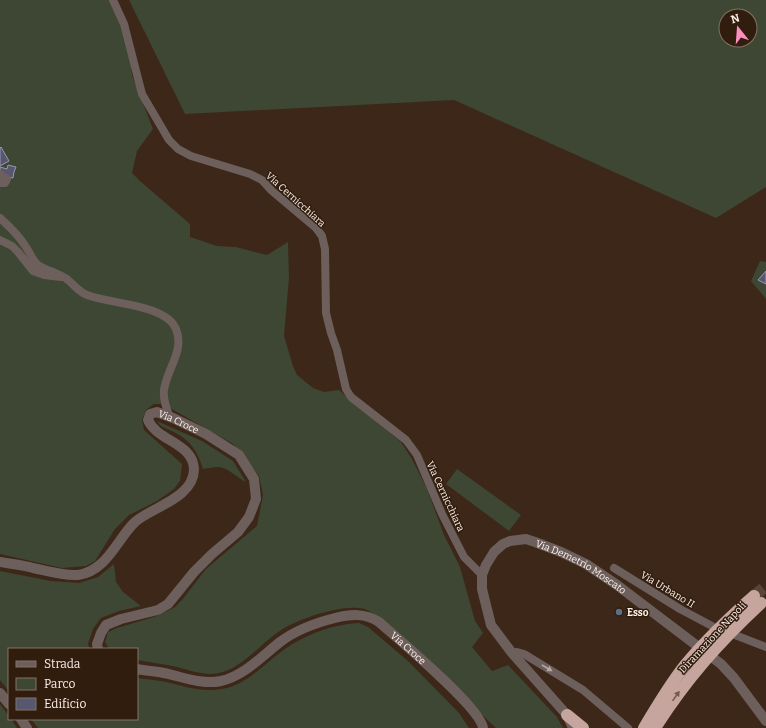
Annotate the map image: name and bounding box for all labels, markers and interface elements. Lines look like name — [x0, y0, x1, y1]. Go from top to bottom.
north arrow — [718, 8, 758, 48]
text: N — [729, 11, 742, 26]
street label: Via Cernicchiara — [263, 170, 328, 230]
street label: Via Croce — [156, 408, 201, 437]
street label: Via Cernicchiara — [424, 459, 467, 534]
street label: Via Demetrio Moscato — [534, 538, 629, 597]
street label: Via Urbano II — [638, 569, 697, 611]
street label: Diramazione Napoli — [677, 600, 749, 676]
marker: Esso — [614, 607, 624, 617]
place label: Esso — [627, 607, 649, 619]
street label: Via Croce — [388, 630, 428, 667]
legend — [8, 648, 138, 720]
text: Strada — [44, 657, 81, 671]
one-way arrow — [541, 664, 552, 671]
text: Parco — [44, 677, 75, 691]
one-way arrow — [672, 690, 680, 701]
text: Edificio — [44, 697, 86, 711]

